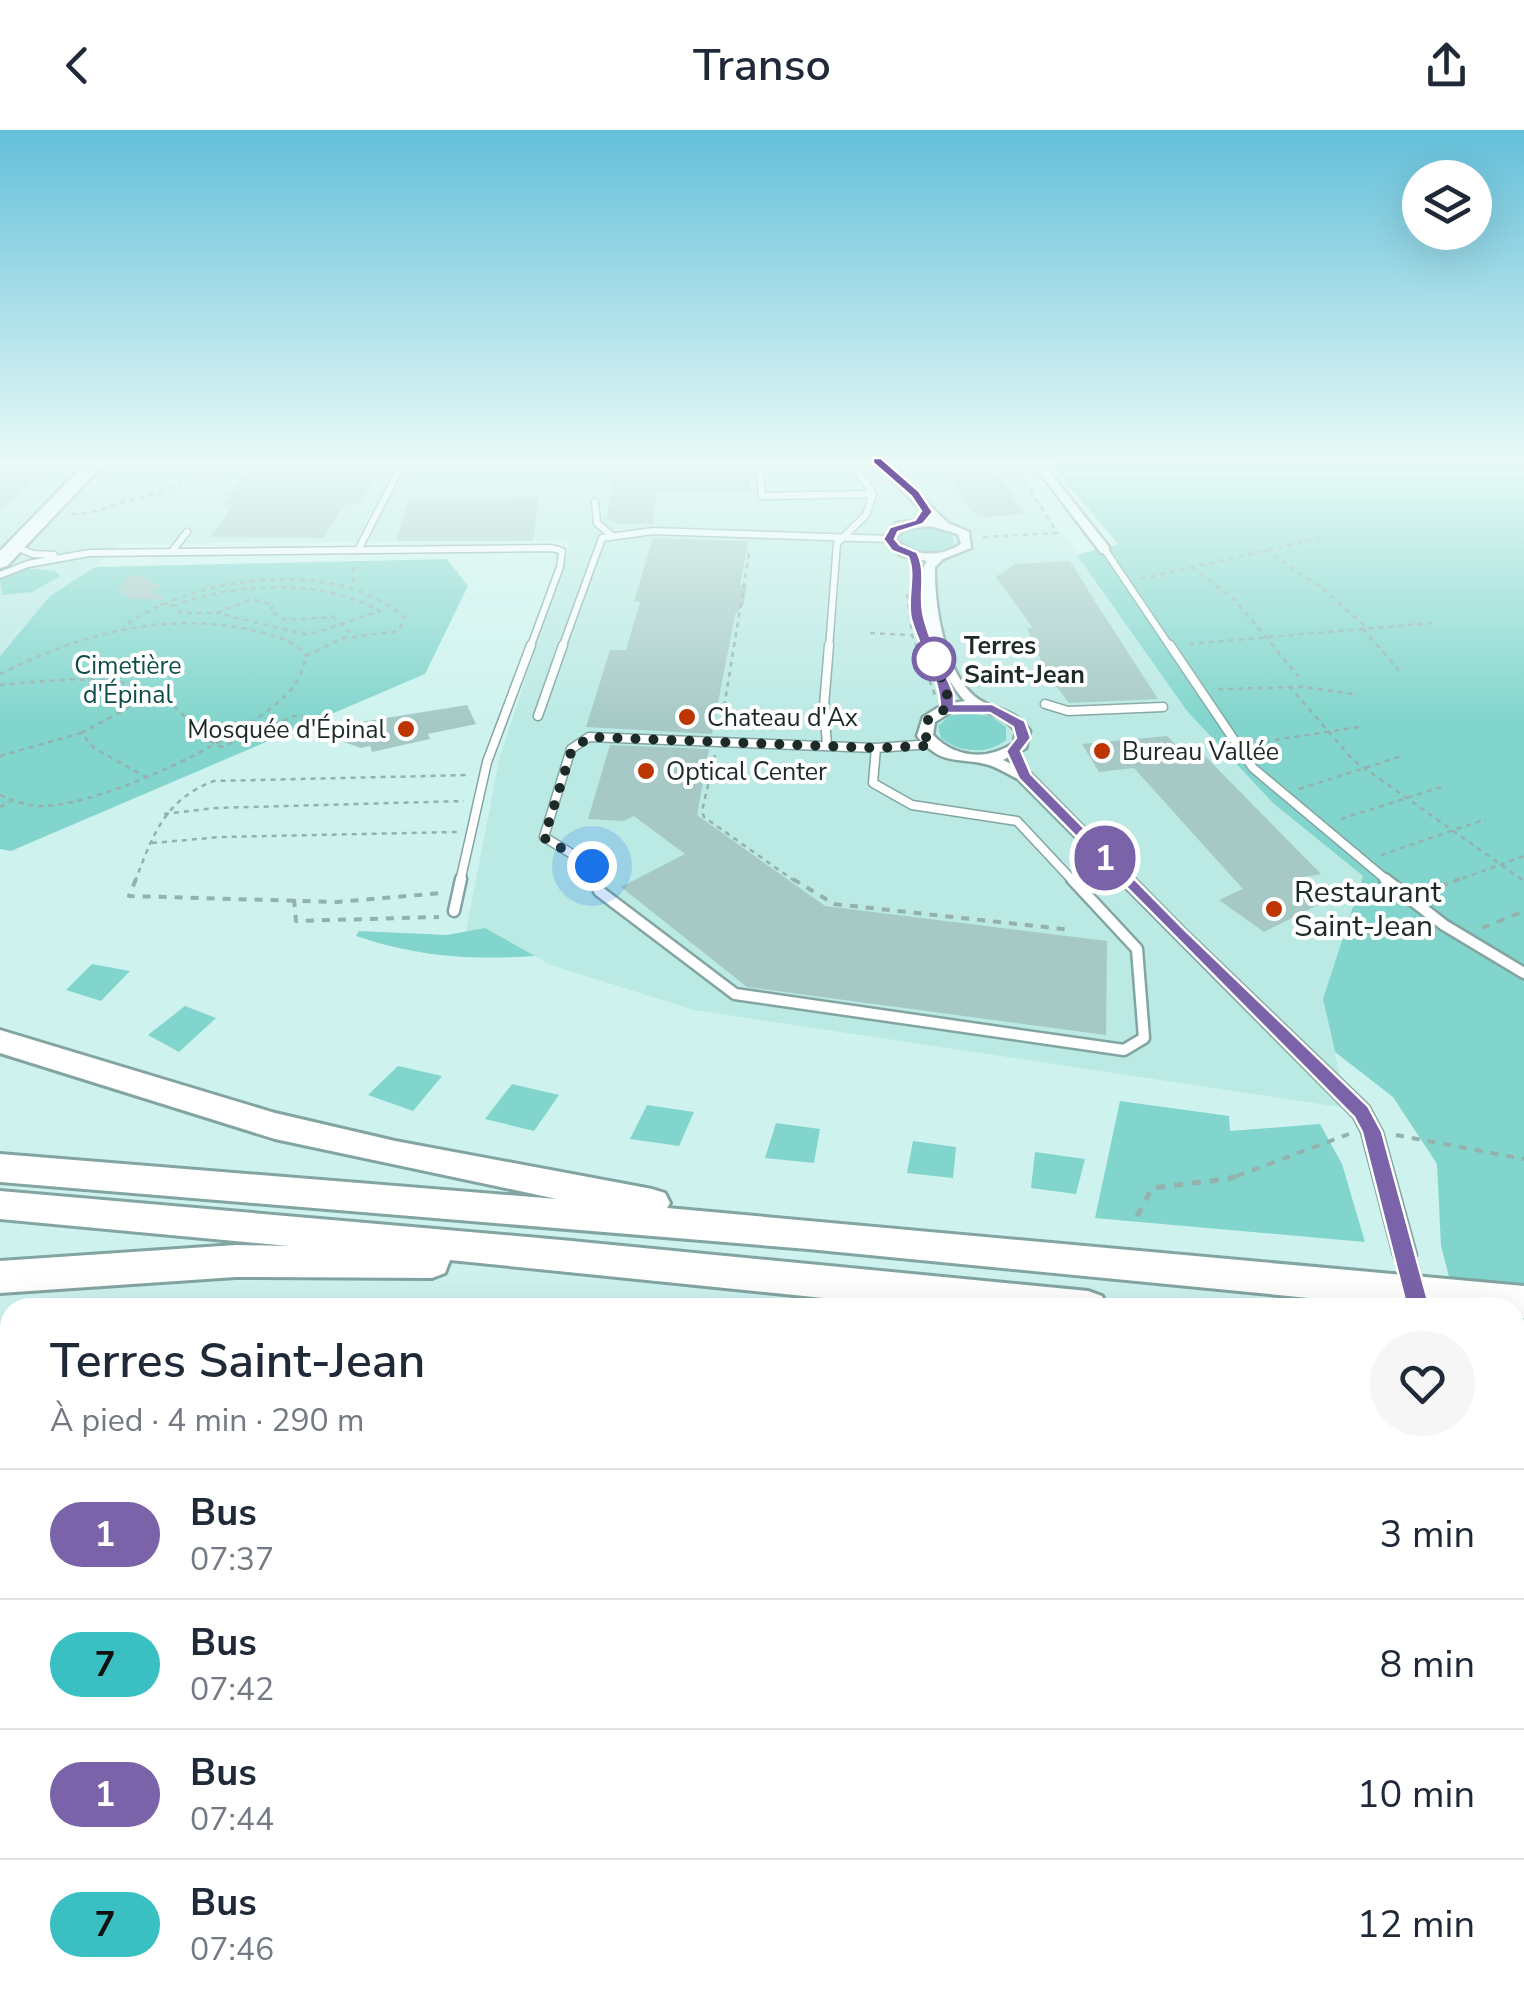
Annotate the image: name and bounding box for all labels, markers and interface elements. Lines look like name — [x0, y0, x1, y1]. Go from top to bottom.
text: Transo — [693, 35, 831, 96]
icon: back — [50, 38, 105, 93]
icon: share — [1419, 38, 1474, 93]
map controls — [1402, 160, 1492, 250]
button: layers — [1402, 160, 1492, 250]
place label: Terres Saint-Jean — [964, 629, 1085, 692]
marker: Terres Saint-Jean — [913, 638, 955, 680]
park label: Cimetière d'Épinal — [74, 649, 182, 712]
place label: Chateau d'Ax — [707, 701, 858, 735]
marker: Chateau d'Ax — [676, 706, 698, 728]
place label: Mosquée d'Épinal — [187, 713, 387, 747]
marker: Mosquée d'Épinal — [395, 718, 417, 740]
place label: Bureau Vallée — [1122, 735, 1279, 769]
marker: Bureau Vallée — [1091, 740, 1113, 762]
place label: Optical Center — [666, 755, 827, 789]
marker: Optical Center — [635, 760, 657, 782]
line badge: 1 — [1072, 826, 1138, 890]
text: 1 — [1094, 835, 1116, 882]
your location — [567, 841, 617, 891]
place label: Restaurant Saint-Jean — [1294, 872, 1442, 947]
marker: Restaurant Saint-Jean — [1263, 898, 1285, 920]
text: Terres Saint-Jean — [50, 1328, 425, 1394]
button: heart — [1370, 1331, 1475, 1436]
text: À pied · 4 min · 290 m — [50, 1399, 364, 1442]
text: Bus — [190, 1487, 257, 1538]
text: 3 min — [1380, 1509, 1475, 1560]
text: 1 — [94, 1511, 116, 1558]
text: 07:37 — [190, 1538, 274, 1581]
text: Bus — [190, 1617, 257, 1668]
text: 8 min — [1380, 1639, 1475, 1690]
text: 7 — [94, 1641, 116, 1688]
text: 07:42 — [190, 1668, 274, 1711]
text: Bus — [190, 1747, 257, 1798]
text: 10 min — [1357, 1769, 1475, 1820]
text: 1 — [94, 1771, 116, 1818]
text: 07:44 — [190, 1798, 274, 1841]
text: Bus — [190, 1877, 257, 1928]
text: 12 min — [1357, 1899, 1475, 1950]
text: 7 — [94, 1901, 116, 1948]
text: 07:46 — [190, 1928, 274, 1971]

